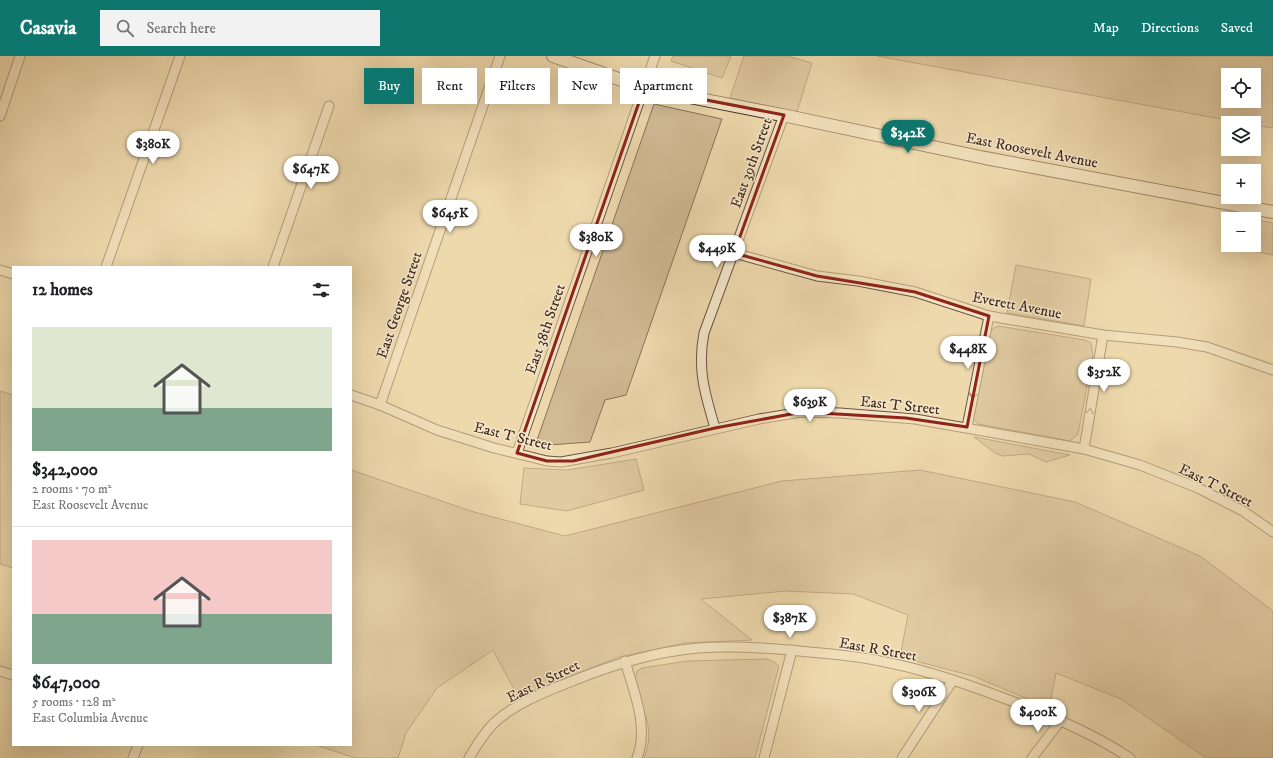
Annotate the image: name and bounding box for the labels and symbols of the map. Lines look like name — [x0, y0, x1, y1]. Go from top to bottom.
street label: East 39th Street — [726, 115, 777, 211]
pin: $342K — [880, 120, 936, 154]
street label: East Roosevelt Avenue — [964, 128, 1100, 173]
pin: $380K — [125, 131, 181, 165]
pin: $647K — [283, 156, 339, 190]
pin: $645K — [422, 200, 478, 234]
pin: $380K — [568, 224, 624, 258]
pin: $449K — [689, 235, 745, 269]
street label: East George Street — [372, 249, 427, 361]
street label: East 38th Street — [521, 281, 570, 377]
street label: Everett Avenue — [970, 287, 1063, 323]
pin: $448K — [940, 336, 996, 370]
pin: $352K — [1076, 359, 1132, 393]
pin: $639K — [782, 389, 838, 423]
street label: East T Street — [859, 392, 941, 419]
one-way arrow — [970, 393, 978, 399]
one-way arrow — [1085, 407, 1094, 414]
street label: East T Street — [472, 418, 554, 455]
street label: East T Street — [1176, 459, 1256, 512]
pin: $387K — [762, 605, 818, 639]
street label: East R Street — [838, 633, 918, 666]
street label: East R Street — [504, 656, 583, 707]
pin: $306K — [891, 679, 947, 713]
pin: $400K — [1010, 699, 1066, 733]

